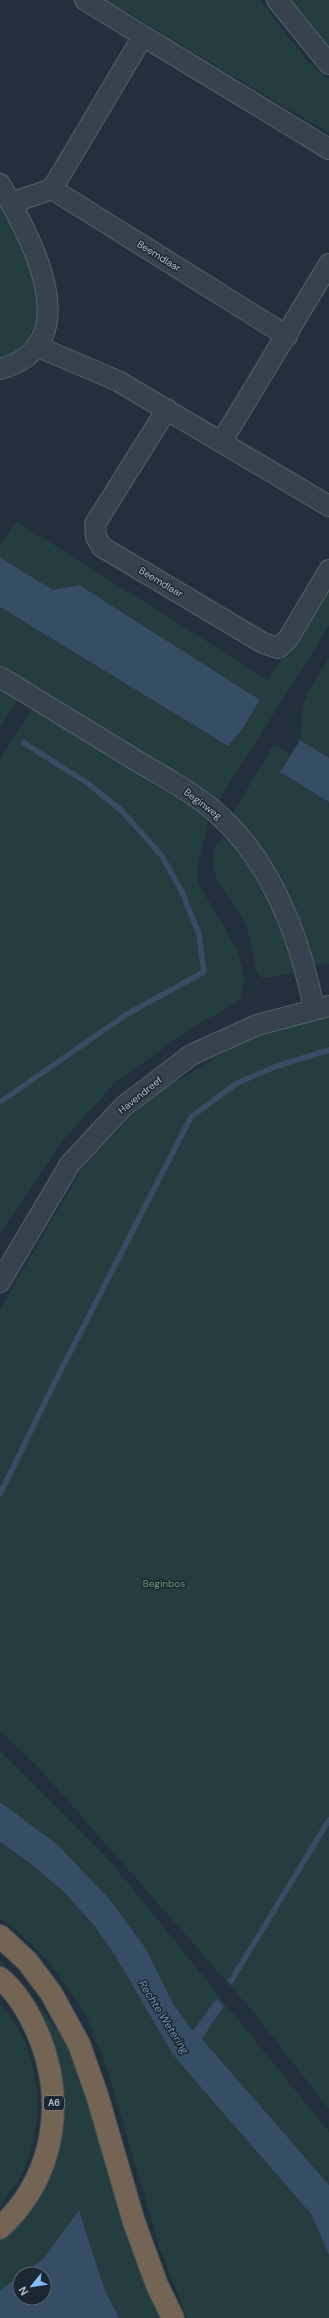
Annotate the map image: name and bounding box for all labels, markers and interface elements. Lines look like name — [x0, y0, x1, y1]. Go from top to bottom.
street label: Beemdlaar — [135, 237, 184, 275]
street label: Beemdlaar — [136, 564, 186, 600]
street label: Beginweg — [181, 786, 225, 823]
street label: Havendreef — [115, 1073, 165, 1117]
park label: Beginbos — [143, 1577, 185, 1590]
water label: Rechte Wetering — [136, 1977, 193, 2057]
road number: A6 — [44, 2096, 64, 2110]
north arrow — [12, 2266, 52, 2306]
text: N — [15, 2284, 31, 2298]

